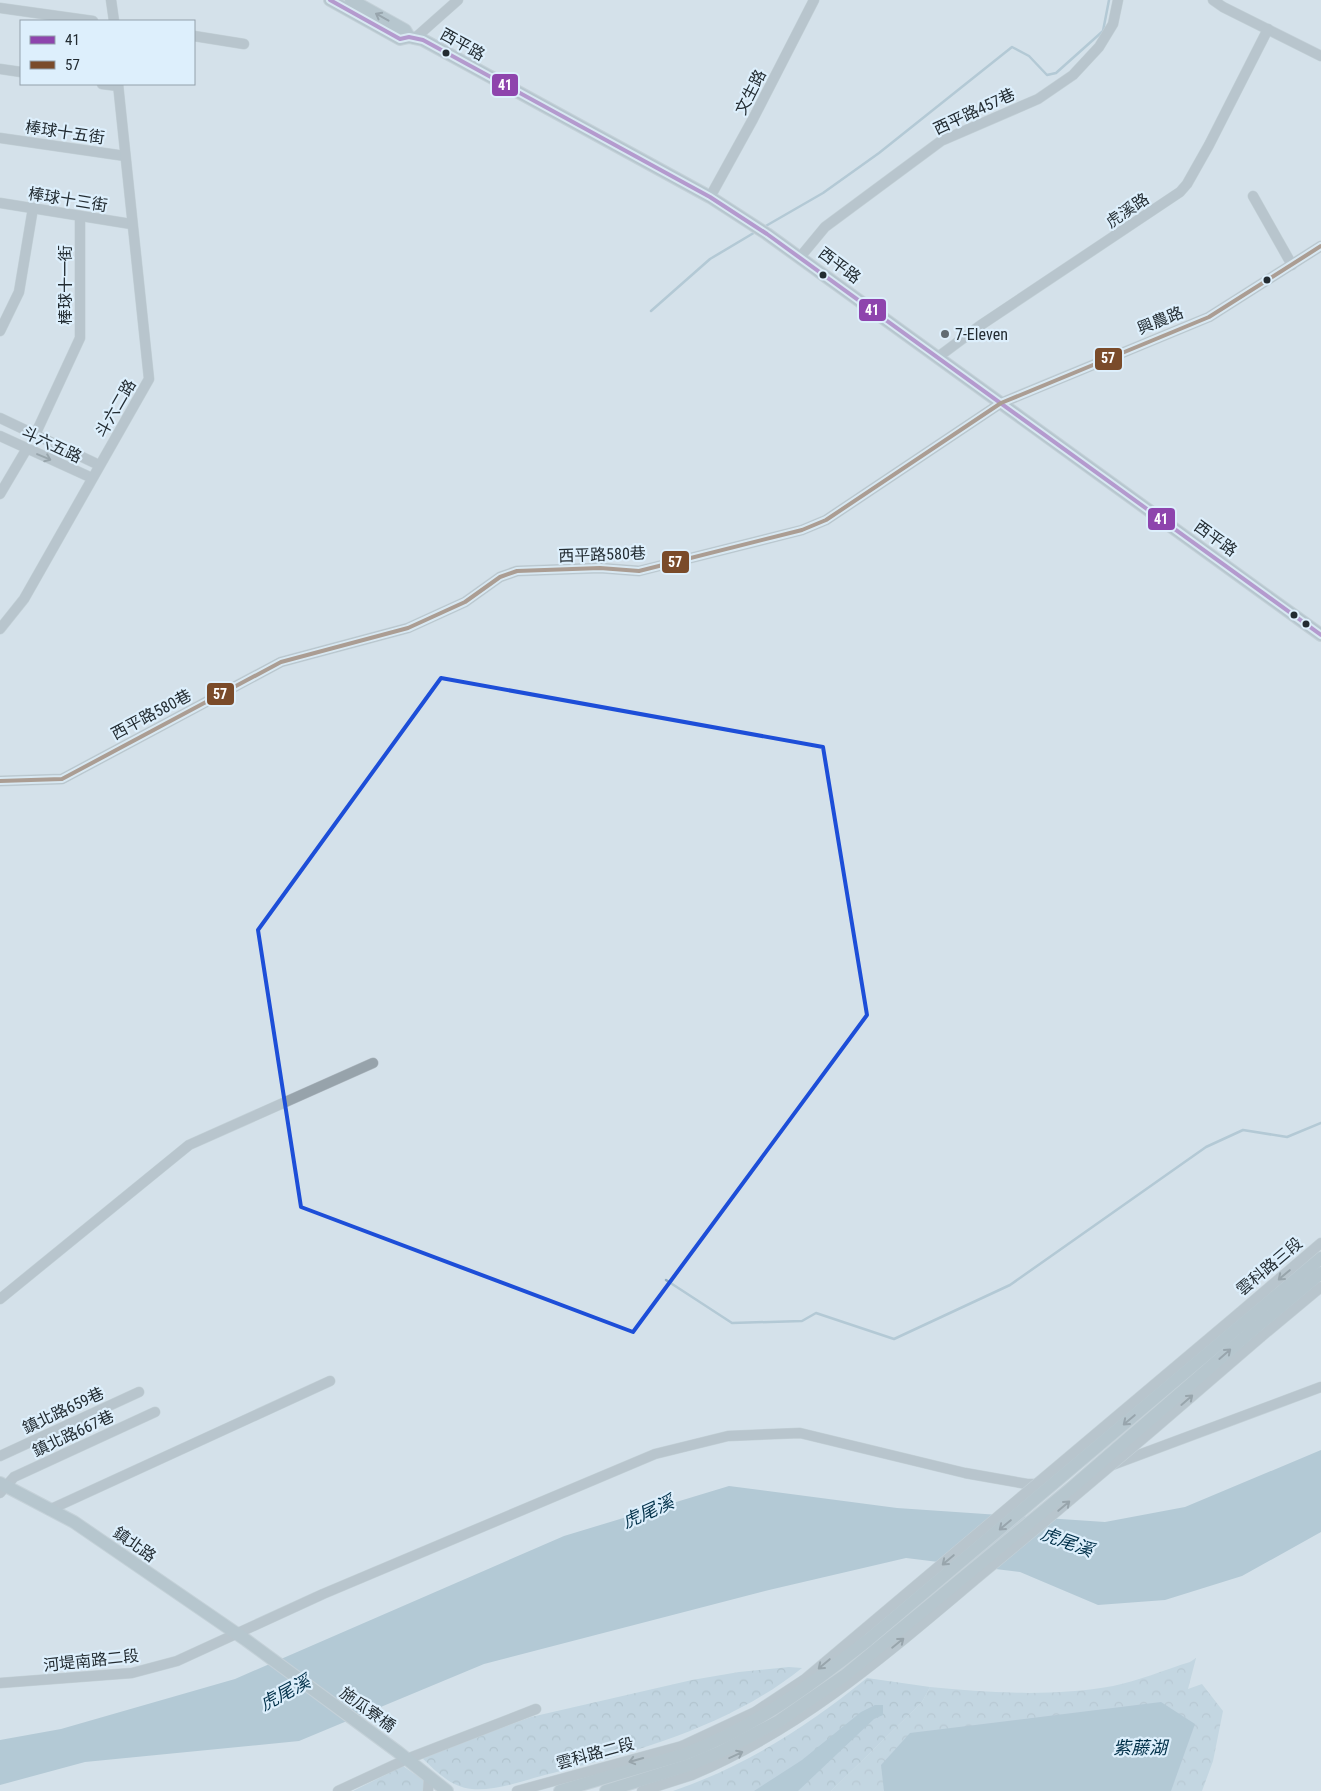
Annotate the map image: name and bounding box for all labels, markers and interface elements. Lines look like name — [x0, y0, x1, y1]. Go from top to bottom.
one-way arrow — [374, 12, 389, 22]
legend — [20, 20, 195, 85]
street label: 西平路 — [437, 24, 488, 64]
text: 41 — [65, 31, 80, 49]
unlabelled marker — [441, 48, 451, 58]
text: 57 — [65, 56, 80, 74]
street label: 文生路 — [731, 67, 770, 118]
line badge: 41 — [491, 73, 519, 97]
text: 41 — [498, 77, 512, 93]
street label: 西平路457巷 — [930, 84, 1018, 139]
street label: 棒球十五街 — [24, 118, 106, 147]
street label: 棒球十三街 — [27, 184, 109, 215]
street label: 虎溪路 — [1102, 189, 1152, 232]
street label: 西平路 — [815, 243, 865, 287]
street label: 棒球十一街 — [56, 245, 75, 325]
unlabelled marker — [818, 270, 828, 280]
unlabelled marker — [1262, 275, 1272, 285]
line badge: 41 — [858, 298, 887, 322]
text: 41 — [865, 302, 879, 318]
street label: 興農路 — [1134, 303, 1186, 338]
place label: 7-Eleven — [955, 325, 1008, 344]
marker: 7-Eleven — [939, 328, 951, 340]
line badge: 57 — [1094, 347, 1123, 371]
text: 57 — [1101, 350, 1115, 366]
street label: 斗六二路 — [91, 376, 140, 441]
street label: 斗六五路 — [19, 422, 85, 467]
one-way arrow — [36, 453, 51, 463]
line badge: 41 — [1147, 507, 1176, 531]
text: 41 — [1154, 511, 1168, 527]
street label: 西平路 — [1191, 517, 1241, 560]
street label: 西平路580巷 — [558, 543, 646, 566]
line badge: 57 — [661, 550, 690, 574]
text: 57 — [668, 554, 682, 570]
unlabelled marker — [1289, 610, 1299, 620]
unlabelled marker — [1301, 619, 1311, 629]
line badge: 57 — [206, 682, 235, 706]
street label: 西平路580巷 — [108, 685, 194, 743]
text: 57 — [213, 686, 227, 702]
street label: 雲科路三段 — [1233, 1233, 1306, 1299]
one-way arrow — [1278, 1270, 1291, 1281]
one-way arrow — [1218, 1349, 1231, 1360]
street label: 鎮北路659巷 — [19, 1383, 107, 1438]
one-way arrow — [1181, 1395, 1194, 1406]
street label: 鎮北路667巷 — [29, 1406, 117, 1461]
one-way arrow — [1123, 1415, 1136, 1426]
water label: 虎尾溪 — [619, 1490, 679, 1532]
one-way arrow — [1057, 1501, 1070, 1512]
one-way arrow — [999, 1520, 1012, 1531]
water label: 虎尾溪 — [1038, 1522, 1099, 1562]
street label: 鎮北路 — [110, 1523, 160, 1566]
one-way arrow — [942, 1554, 955, 1565]
one-way arrow — [891, 1637, 904, 1648]
street label: 河堤南路二段 — [42, 1646, 140, 1675]
one-way arrow — [817, 1658, 830, 1670]
water label: 虎尾溪 — [256, 1669, 316, 1715]
street label: 施瓜寮橋 — [336, 1683, 399, 1736]
street label: 雲科路二段 — [554, 1734, 636, 1773]
water label: 紫藤湖 — [1113, 1737, 1170, 1758]
one-way arrow — [728, 1750, 743, 1759]
one-way arrow — [628, 1755, 644, 1765]

